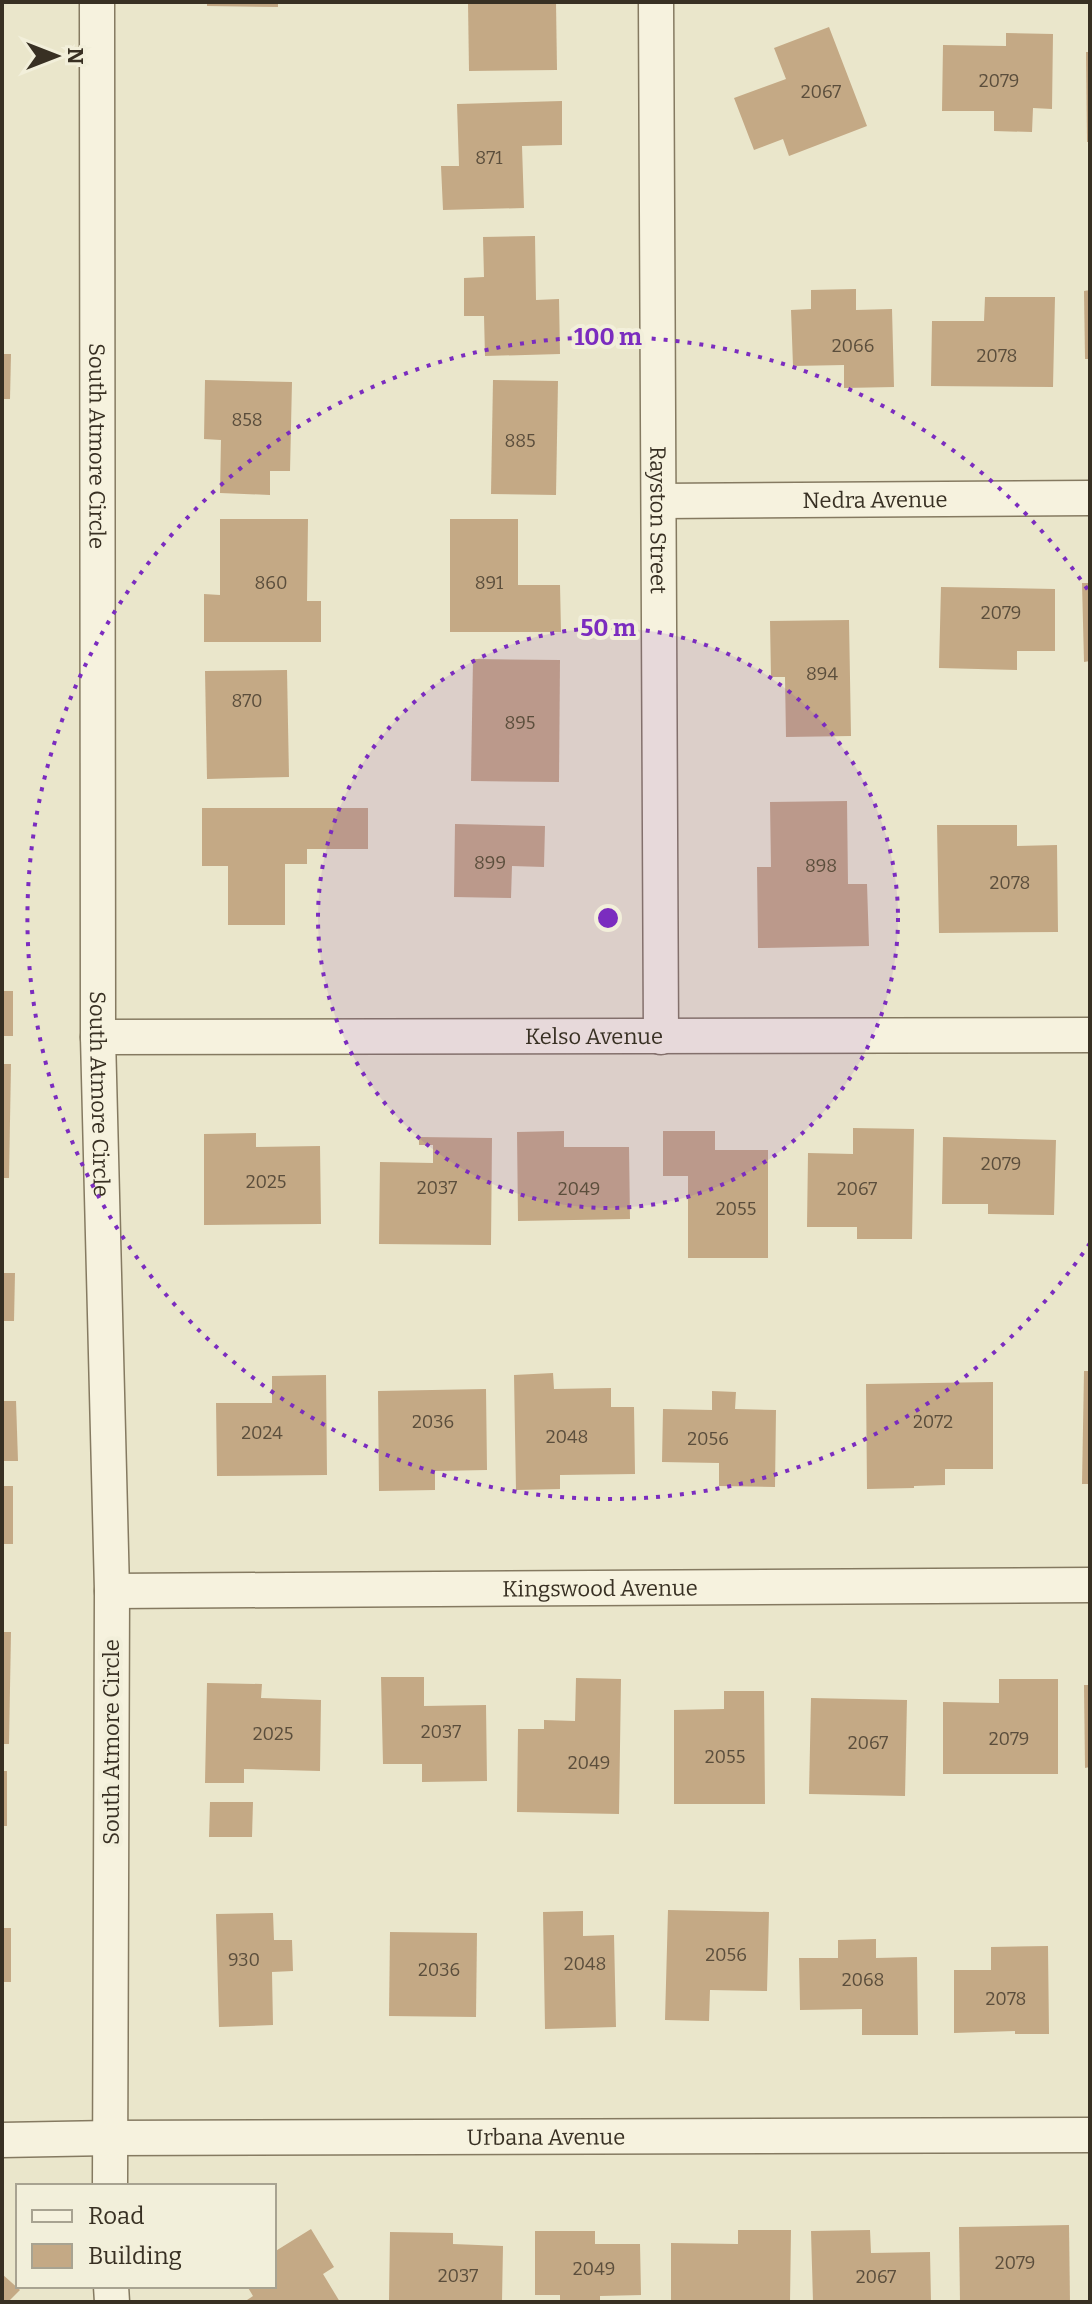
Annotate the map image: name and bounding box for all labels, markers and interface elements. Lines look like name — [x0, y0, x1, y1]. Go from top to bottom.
north arrow — [16, 16, 96, 96]
text: N — [62, 48, 89, 65]
house number: 2079 — [979, 70, 1019, 92]
house number: 2067 — [801, 81, 841, 103]
house number: 871 — [475, 147, 503, 169]
text: 100 m — [574, 323, 642, 351]
house number: 2066 — [832, 335, 874, 357]
street label: South Atmore Circle — [83, 343, 111, 549]
house number: 2078 — [977, 345, 1017, 367]
house number: 858 — [231, 409, 263, 431]
house number: 885 — [504, 430, 536, 452]
street label: Rayston Street — [644, 446, 672, 594]
street label: Nedra Avenue — [802, 486, 948, 514]
house number: 860 — [255, 572, 287, 594]
house number: 891 — [475, 572, 504, 594]
house number: 2079 — [981, 602, 1021, 624]
text: 50 m — [580, 614, 636, 642]
house number: 894 — [806, 663, 838, 685]
house number: 870 — [231, 690, 263, 712]
house number: 895 — [505, 712, 535, 734]
house number: 899 — [474, 852, 506, 874]
house number: 898 — [805, 855, 837, 877]
house number: 2078 — [990, 872, 1030, 894]
centre of rings — [594, 904, 622, 932]
street label: South Atmore Circle — [84, 991, 115, 1197]
street label: Kelso Avenue — [525, 1023, 663, 1050]
house number: 2079 — [981, 1153, 1021, 1175]
house number: 2025 — [246, 1171, 286, 1193]
house number: 2037 — [417, 1177, 457, 1199]
house number: 2049 — [558, 1178, 600, 1200]
house number: 2067 — [837, 1178, 877, 1200]
house number: 2055 — [716, 1198, 756, 1220]
house number: 2036 — [412, 1411, 454, 1433]
house number: 2072 — [913, 1411, 953, 1433]
house number: 2024 — [241, 1422, 283, 1444]
house number: 2048 — [546, 1426, 588, 1448]
house number: 2056 — [687, 1428, 729, 1450]
street label: Kingswood Avenue — [502, 1574, 698, 1603]
street label: South Atmore Circle — [98, 1639, 125, 1845]
house number: 2037 — [421, 1721, 461, 1743]
house number: 2025 — [253, 1723, 293, 1745]
house number: 2079 — [989, 1728, 1029, 1750]
house number: 2067 — [848, 1732, 888, 1754]
house number: 2055 — [705, 1746, 745, 1768]
house number: 2049 — [568, 1752, 610, 1774]
house number: 2056 — [705, 1944, 747, 1966]
house number: 930 — [228, 1949, 260, 1971]
house number: 2048 — [564, 1953, 606, 1975]
house number: 2036 — [418, 1959, 460, 1981]
house number: 2068 — [842, 1969, 884, 1991]
house number: 2078 — [986, 1988, 1026, 2010]
street label: Urbana Avenue — [467, 2123, 625, 2151]
legend — [16, 2184, 276, 2288]
text: Road — [88, 2202, 144, 2230]
text: Building — [88, 2242, 182, 2270]
house number: 2079 — [995, 2252, 1035, 2274]
house number: 2049 — [573, 2258, 615, 2280]
house number: 2037 — [438, 2265, 478, 2287]
house number: 2067 — [856, 2266, 896, 2288]

